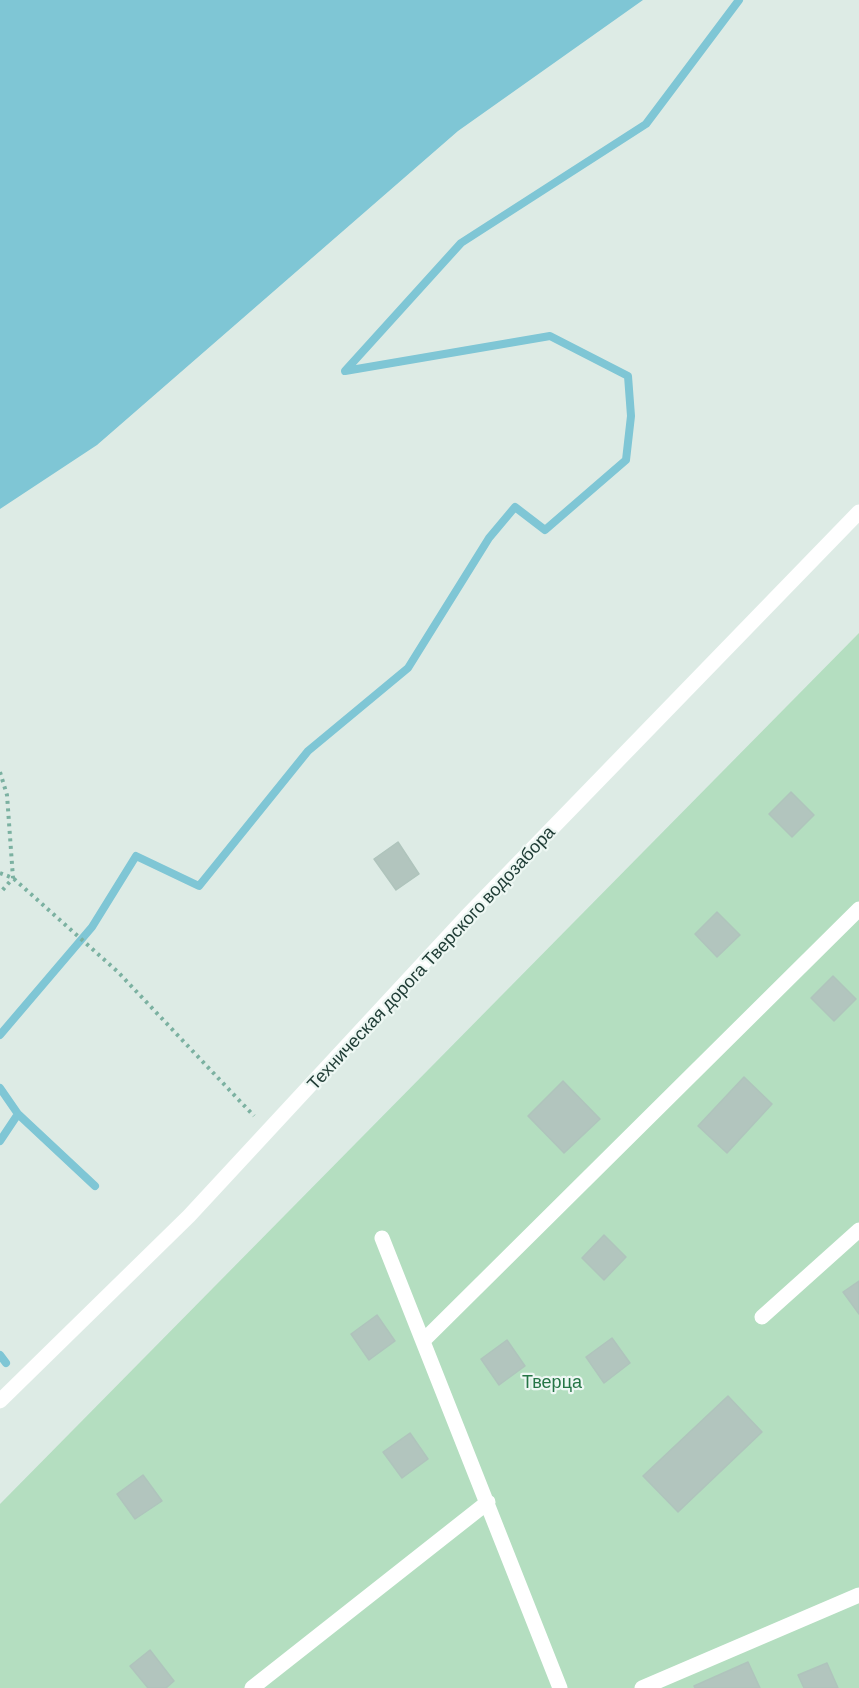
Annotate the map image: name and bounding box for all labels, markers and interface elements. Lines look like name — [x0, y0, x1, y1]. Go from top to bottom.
street label: Техническая дорога Тверского водозабора — [303, 821, 559, 1095]
park label: Тверца — [522, 1371, 582, 1393]

